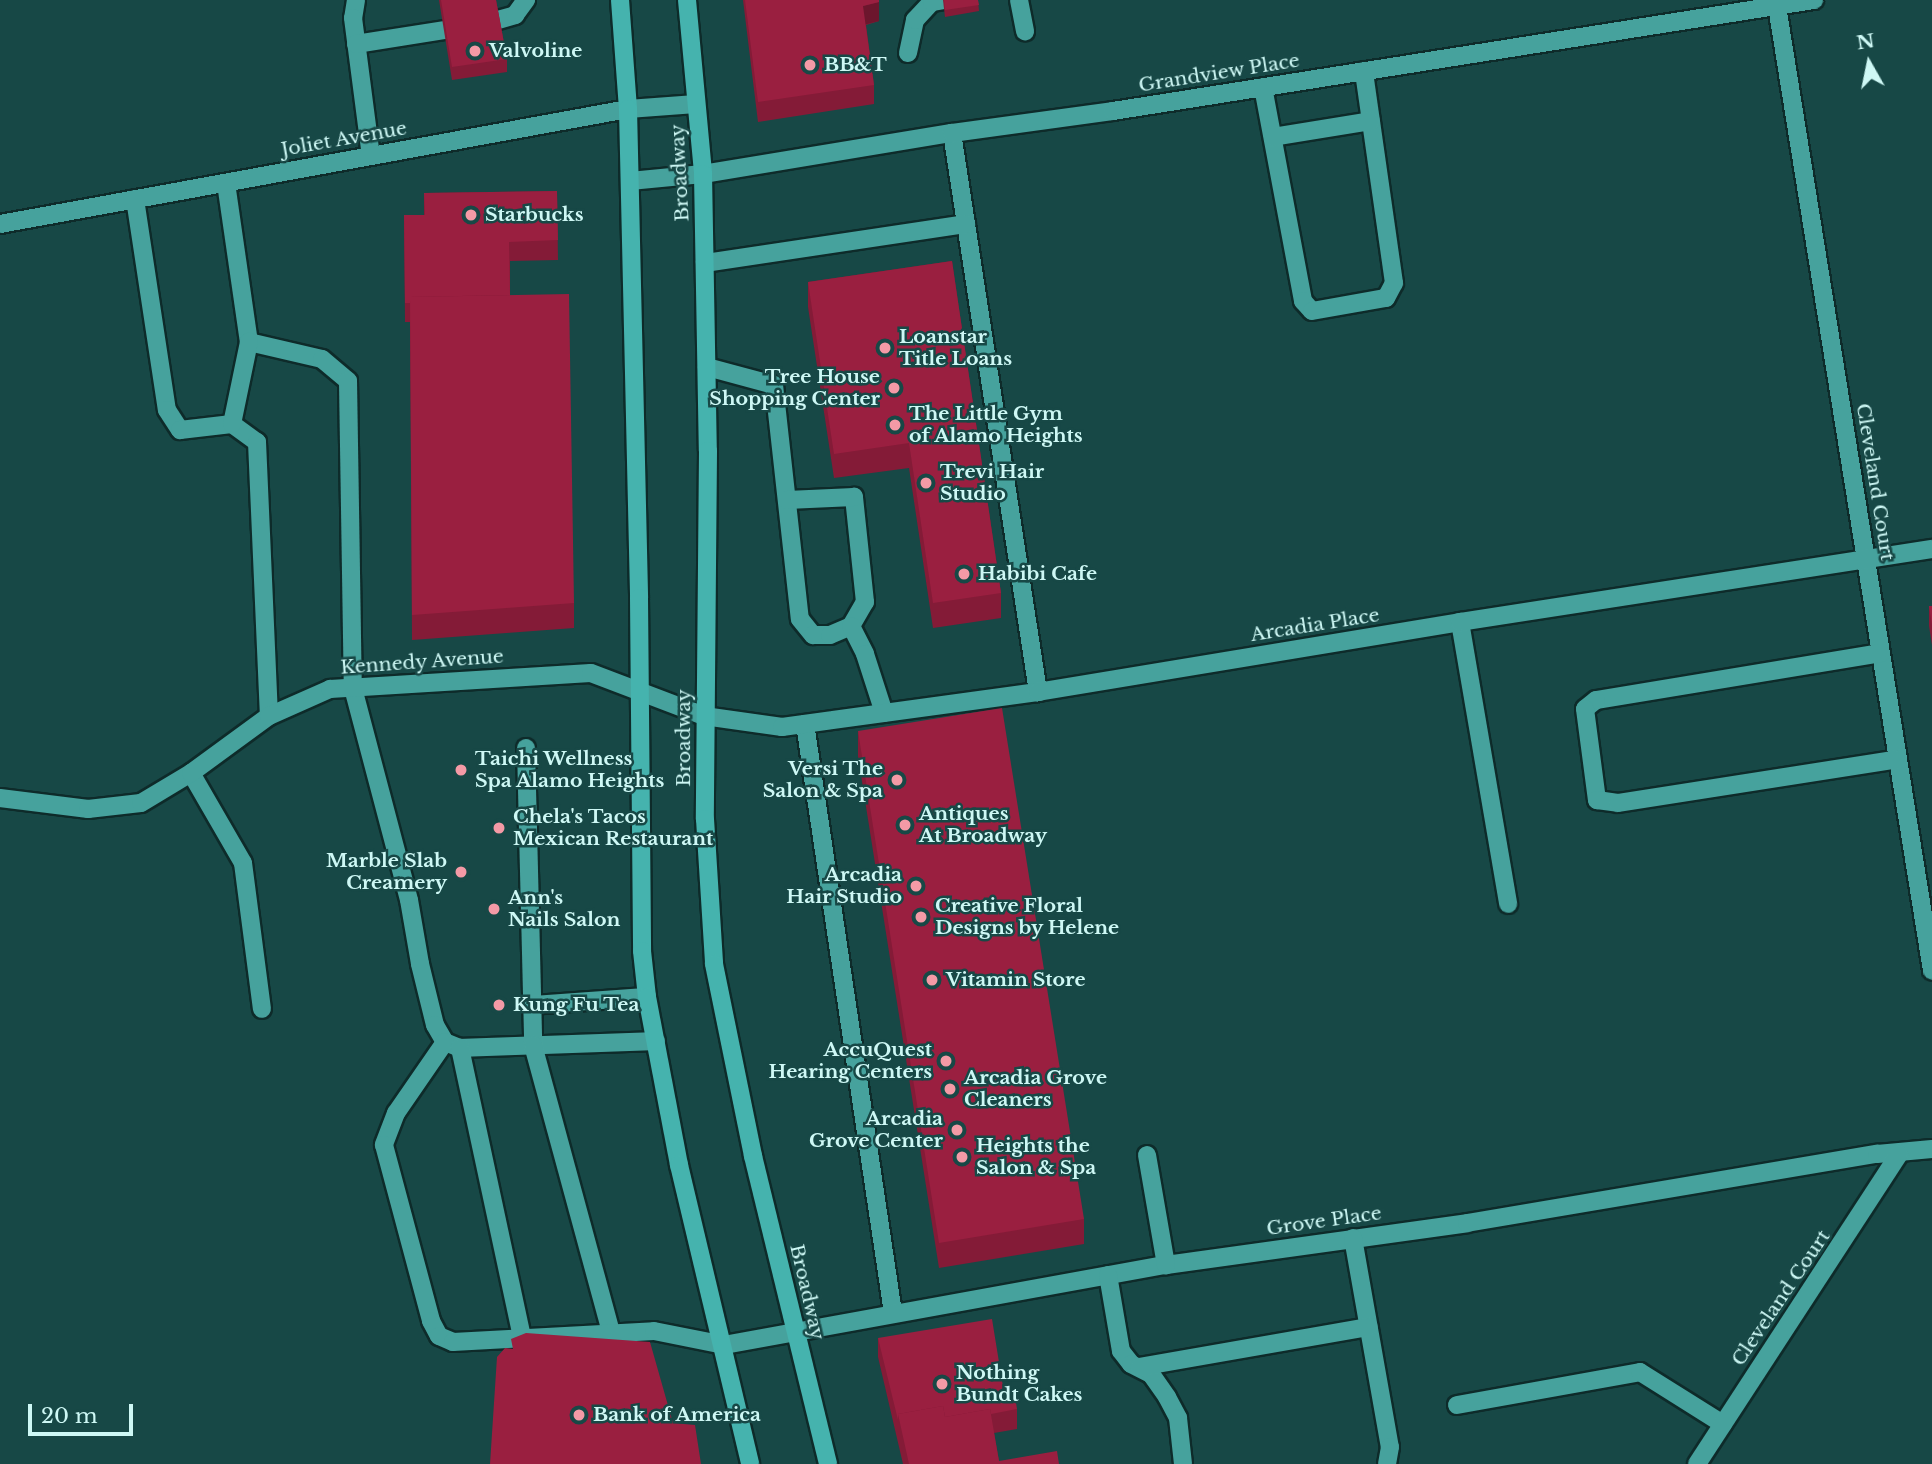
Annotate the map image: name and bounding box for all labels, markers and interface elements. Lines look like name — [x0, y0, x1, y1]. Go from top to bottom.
north arrow — [1834, 28, 1904, 98]
text: N — [1855, 29, 1876, 55]
place label: Valvoline — [489, 40, 582, 62]
marker: Valvoline — [467, 43, 483, 59]
street label: Grandview Place — [1137, 49, 1301, 97]
place label: BB&T — [824, 54, 887, 76]
marker: BB&T — [802, 57, 818, 73]
street label: Joliet Avenue — [279, 117, 409, 161]
street label: Broadway — [666, 124, 694, 222]
place label: Starbucks — [485, 204, 584, 226]
marker: Starbucks — [463, 207, 479, 223]
place label: Loanstar Title Loans — [899, 326, 1012, 370]
marker: Loanstar Title Loans — [877, 340, 893, 356]
place label: Tree House Shopping Center — [709, 366, 880, 410]
marker: Tree House Shopping Center — [886, 380, 902, 396]
street label: Cleveland Court — [1851, 402, 1899, 562]
place label: The Little Gym of Alamo Heights — [909, 403, 1083, 447]
marker: The Little Gym of Alamo Heights — [887, 417, 903, 433]
place label: Trevi Hair Studio — [940, 461, 1044, 505]
marker: Trevi Hair Studio — [918, 475, 934, 491]
place label: Habibi Cafe — [978, 563, 1097, 585]
marker: Habibi Cafe — [956, 566, 972, 582]
street label: Arcadia Place — [1249, 604, 1381, 646]
street label: Kennedy Avenue — [339, 645, 505, 679]
street label: Broadway — [673, 689, 695, 787]
place label: Taichi Wellness Spa Alamo Heights — [475, 748, 665, 792]
place label: Versi The Salon & Spa — [763, 758, 883, 802]
marker: Taichi Wellness Spa Alamo Heights — [453, 762, 469, 778]
marker: Versi The Salon & Spa — [889, 772, 905, 788]
place label: Antiques At Broadway — [919, 803, 1047, 847]
place label: Chela's Tacos Mexican Restaurant — [513, 806, 713, 850]
marker: Antiques At Broadway — [897, 817, 913, 833]
marker: Chela's Tacos Mexican Restaurant — [491, 820, 507, 836]
place label: Marble Slab Creamery — [326, 850, 447, 894]
marker: Marble Slab Creamery — [453, 864, 469, 880]
place label: Arcadia Hair Studio — [786, 864, 902, 908]
marker: Arcadia Hair Studio — [908, 878, 924, 894]
place label: Ann's Nails Salon — [508, 887, 620, 931]
place label: Creative Floral Designs by Helene — [935, 895, 1120, 939]
marker: Ann's Nails Salon — [486, 901, 502, 917]
marker: Creative Floral Designs by Helene — [913, 909, 929, 925]
place label: Vitamin Store — [946, 969, 1086, 991]
marker: Vitamin Store — [924, 972, 940, 988]
place label: Kung Fu Tea — [513, 994, 640, 1016]
marker: Kung Fu Tea — [491, 997, 507, 1013]
place label: AccuQuest Hearing Centers — [768, 1039, 932, 1083]
marker: AccuQuest Hearing Centers — [938, 1053, 954, 1069]
place label: Arcadia Grove Cleaners — [964, 1067, 1107, 1111]
marker: Arcadia Grove Cleaners — [942, 1081, 958, 1097]
place label: Arcadia Grove Center — [809, 1108, 943, 1152]
marker: Arcadia Grove Center — [949, 1122, 965, 1138]
place label: Heights the Salon & Spa — [976, 1135, 1096, 1179]
marker: Heights the Salon & Spa — [954, 1149, 970, 1165]
street label: Grove Place — [1265, 1202, 1383, 1240]
street label: Cleveland Court — [1727, 1226, 1835, 1370]
street label: Broadway — [785, 1242, 829, 1342]
place label: Nothing Bundt Cakes — [956, 1362, 1082, 1406]
marker: Nothing Bundt Cakes — [934, 1376, 950, 1392]
scale bar — [32, 1390, 136, 1434]
text: 20 m — [41, 1403, 98, 1429]
place label: Bank of America — [593, 1404, 762, 1426]
marker: Bank of America — [571, 1407, 587, 1423]

